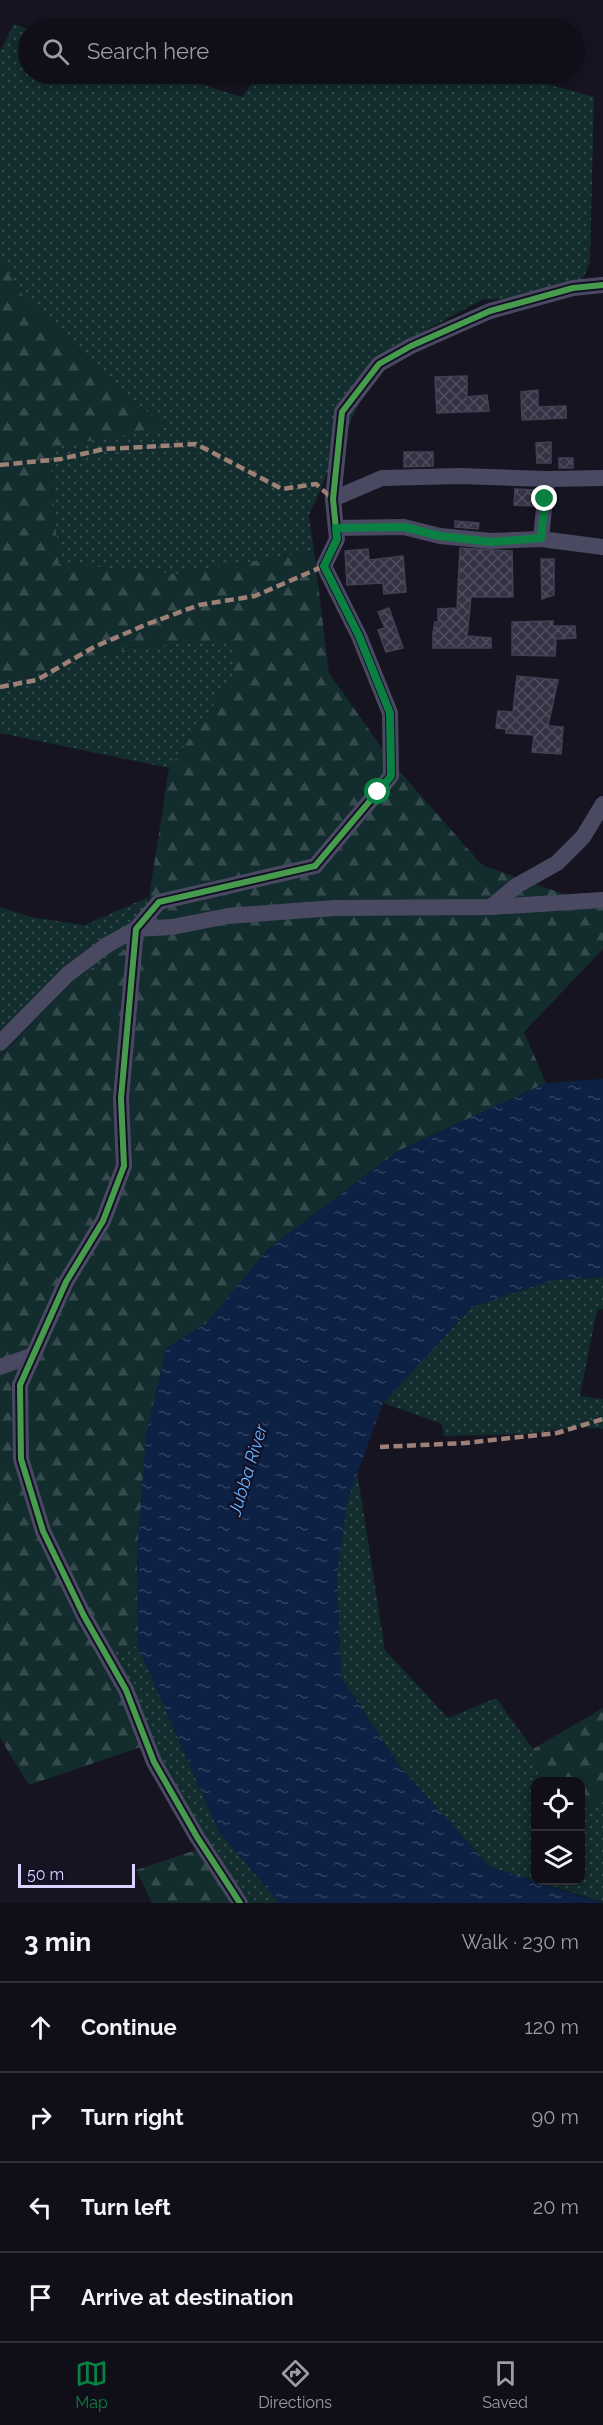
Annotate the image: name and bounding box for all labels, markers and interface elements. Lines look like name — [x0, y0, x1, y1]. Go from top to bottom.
search box — [18, 18, 585, 84]
icon: search — [39, 35, 72, 68]
text: Search here — [87, 38, 209, 64]
route end — [531, 485, 557, 511]
route start — [364, 778, 390, 804]
water label: Jubba River — [223, 1421, 272, 1519]
map controls — [531, 1777, 585, 1885]
button: locate — [531, 1777, 585, 1831]
button: layers — [531, 1831, 585, 1885]
scale bar — [18, 1861, 135, 1888]
text: 50 m — [27, 1865, 64, 1884]
text: 3 min — [24, 1927, 91, 1957]
text: Walk · 230 m — [461, 1930, 579, 1954]
icon: ahead — [24, 2011, 57, 2044]
text: Continue — [81, 2014, 177, 2040]
text: 120 m — [524, 2015, 579, 2039]
icon: right — [24, 2101, 57, 2134]
text: Turn right — [81, 2104, 184, 2130]
text: 90 m — [532, 2105, 579, 2129]
icon: left — [24, 2191, 57, 2224]
text: Turn left — [81, 2194, 171, 2220]
text: 20 m — [533, 2195, 579, 2219]
icon: arrive — [24, 2281, 57, 2314]
text: Arrive at destination — [81, 2284, 294, 2310]
tab: Map — [75, 2357, 108, 2412]
tab: Directions — [258, 2357, 332, 2412]
tab: Saved — [482, 2357, 528, 2412]

